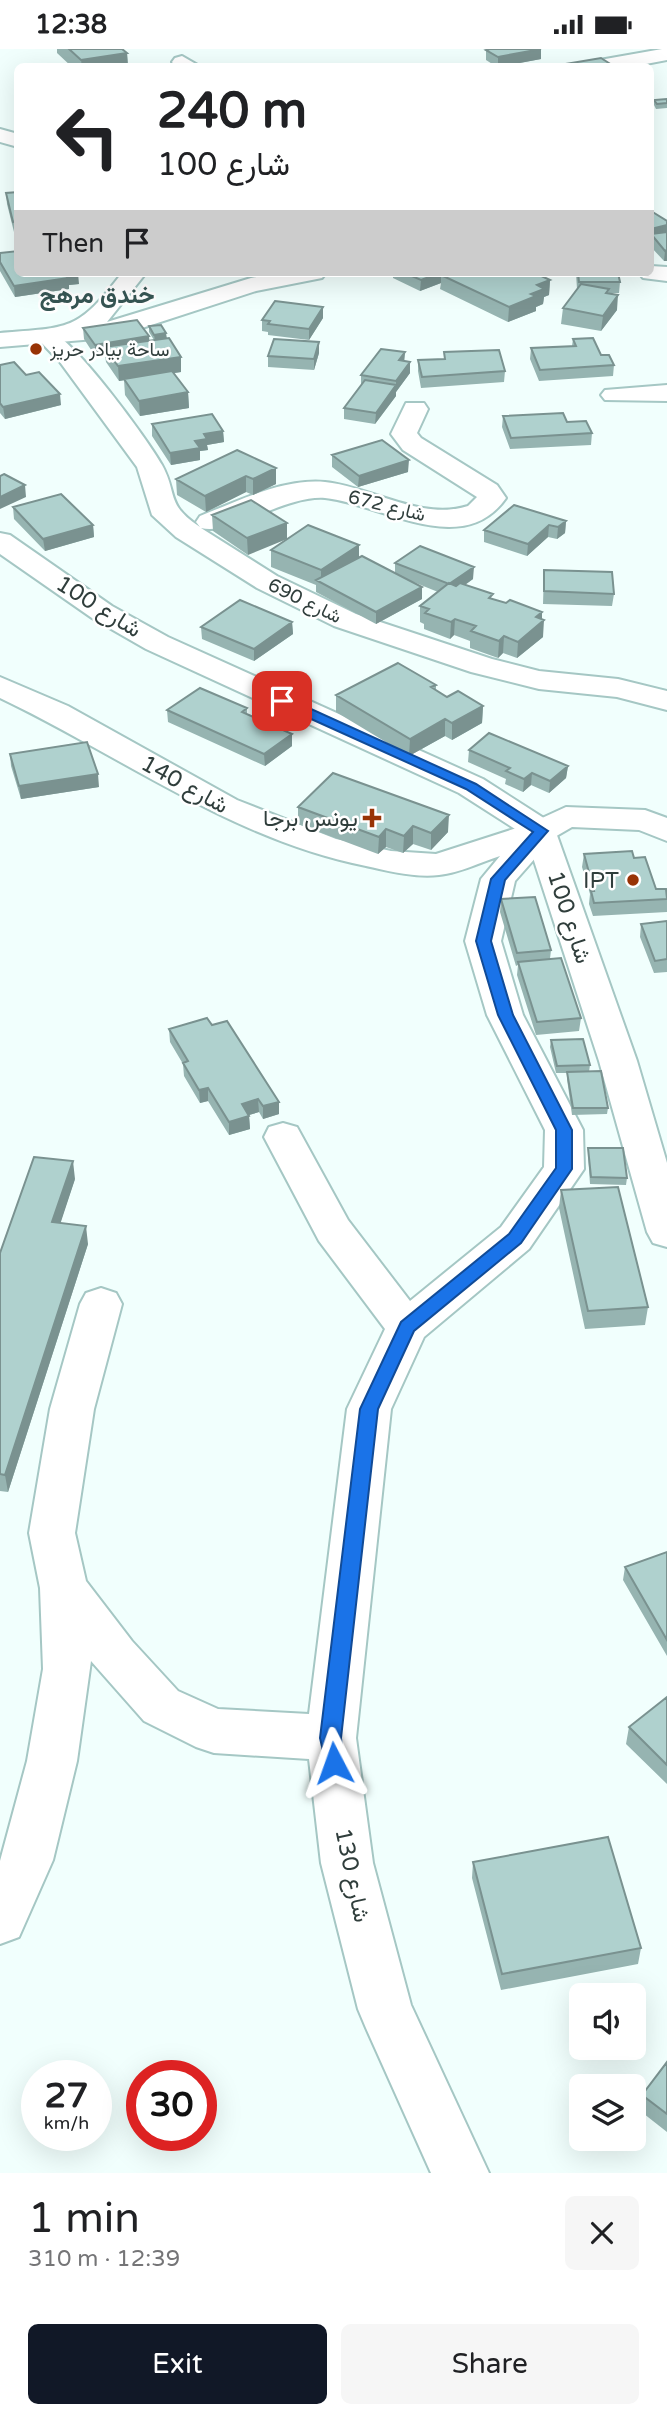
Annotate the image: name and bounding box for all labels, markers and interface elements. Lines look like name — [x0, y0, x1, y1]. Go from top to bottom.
text: 12:38 — [35, 9, 107, 40]
text: 240 m — [157, 82, 307, 141]
icon: left — [42, 91, 133, 182]
text: شارع 100 — [157, 146, 290, 184]
icon: arrive — [118, 224, 156, 262]
text: Then — [42, 228, 104, 259]
district label: خندق مرهج — [39, 281, 155, 312]
place label: ساحة بيادر حريز — [49, 339, 169, 361]
marker: ساحة بيادر حريز — [28, 341, 44, 357]
street label: شارع 672 — [346, 486, 428, 527]
street label: شارع 100 — [50, 570, 146, 645]
street label: شارع 690 — [264, 574, 345, 629]
pin — [252, 671, 312, 731]
icon: arrive — [263, 682, 301, 720]
street label: شارع 140 — [135, 749, 233, 821]
place label: يونس برجا — [263, 805, 358, 833]
marker: يونس برجا — [364, 810, 380, 826]
place label: IPT — [583, 867, 619, 895]
street label: شارع 100 — [540, 868, 597, 967]
marker: IPT — [625, 872, 641, 888]
position arrow — [297, 1726, 371, 1800]
street label: شارع 130 — [327, 1826, 376, 1925]
map controls — [569, 1983, 646, 2151]
button: sound — [569, 1983, 646, 2060]
speed limit sign: 30 — [126, 2060, 217, 2151]
button: layers — [569, 2074, 646, 2151]
text: 27 — [45, 2075, 88, 2117]
text: km/h — [44, 2112, 89, 2134]
text: 1 min — [28, 2193, 140, 2244]
button: close — [565, 2196, 639, 2270]
text: 310 m · 12:39 — [28, 2245, 180, 2273]
button: Exit — [28, 2324, 327, 2404]
button: Share — [341, 2324, 639, 2404]

